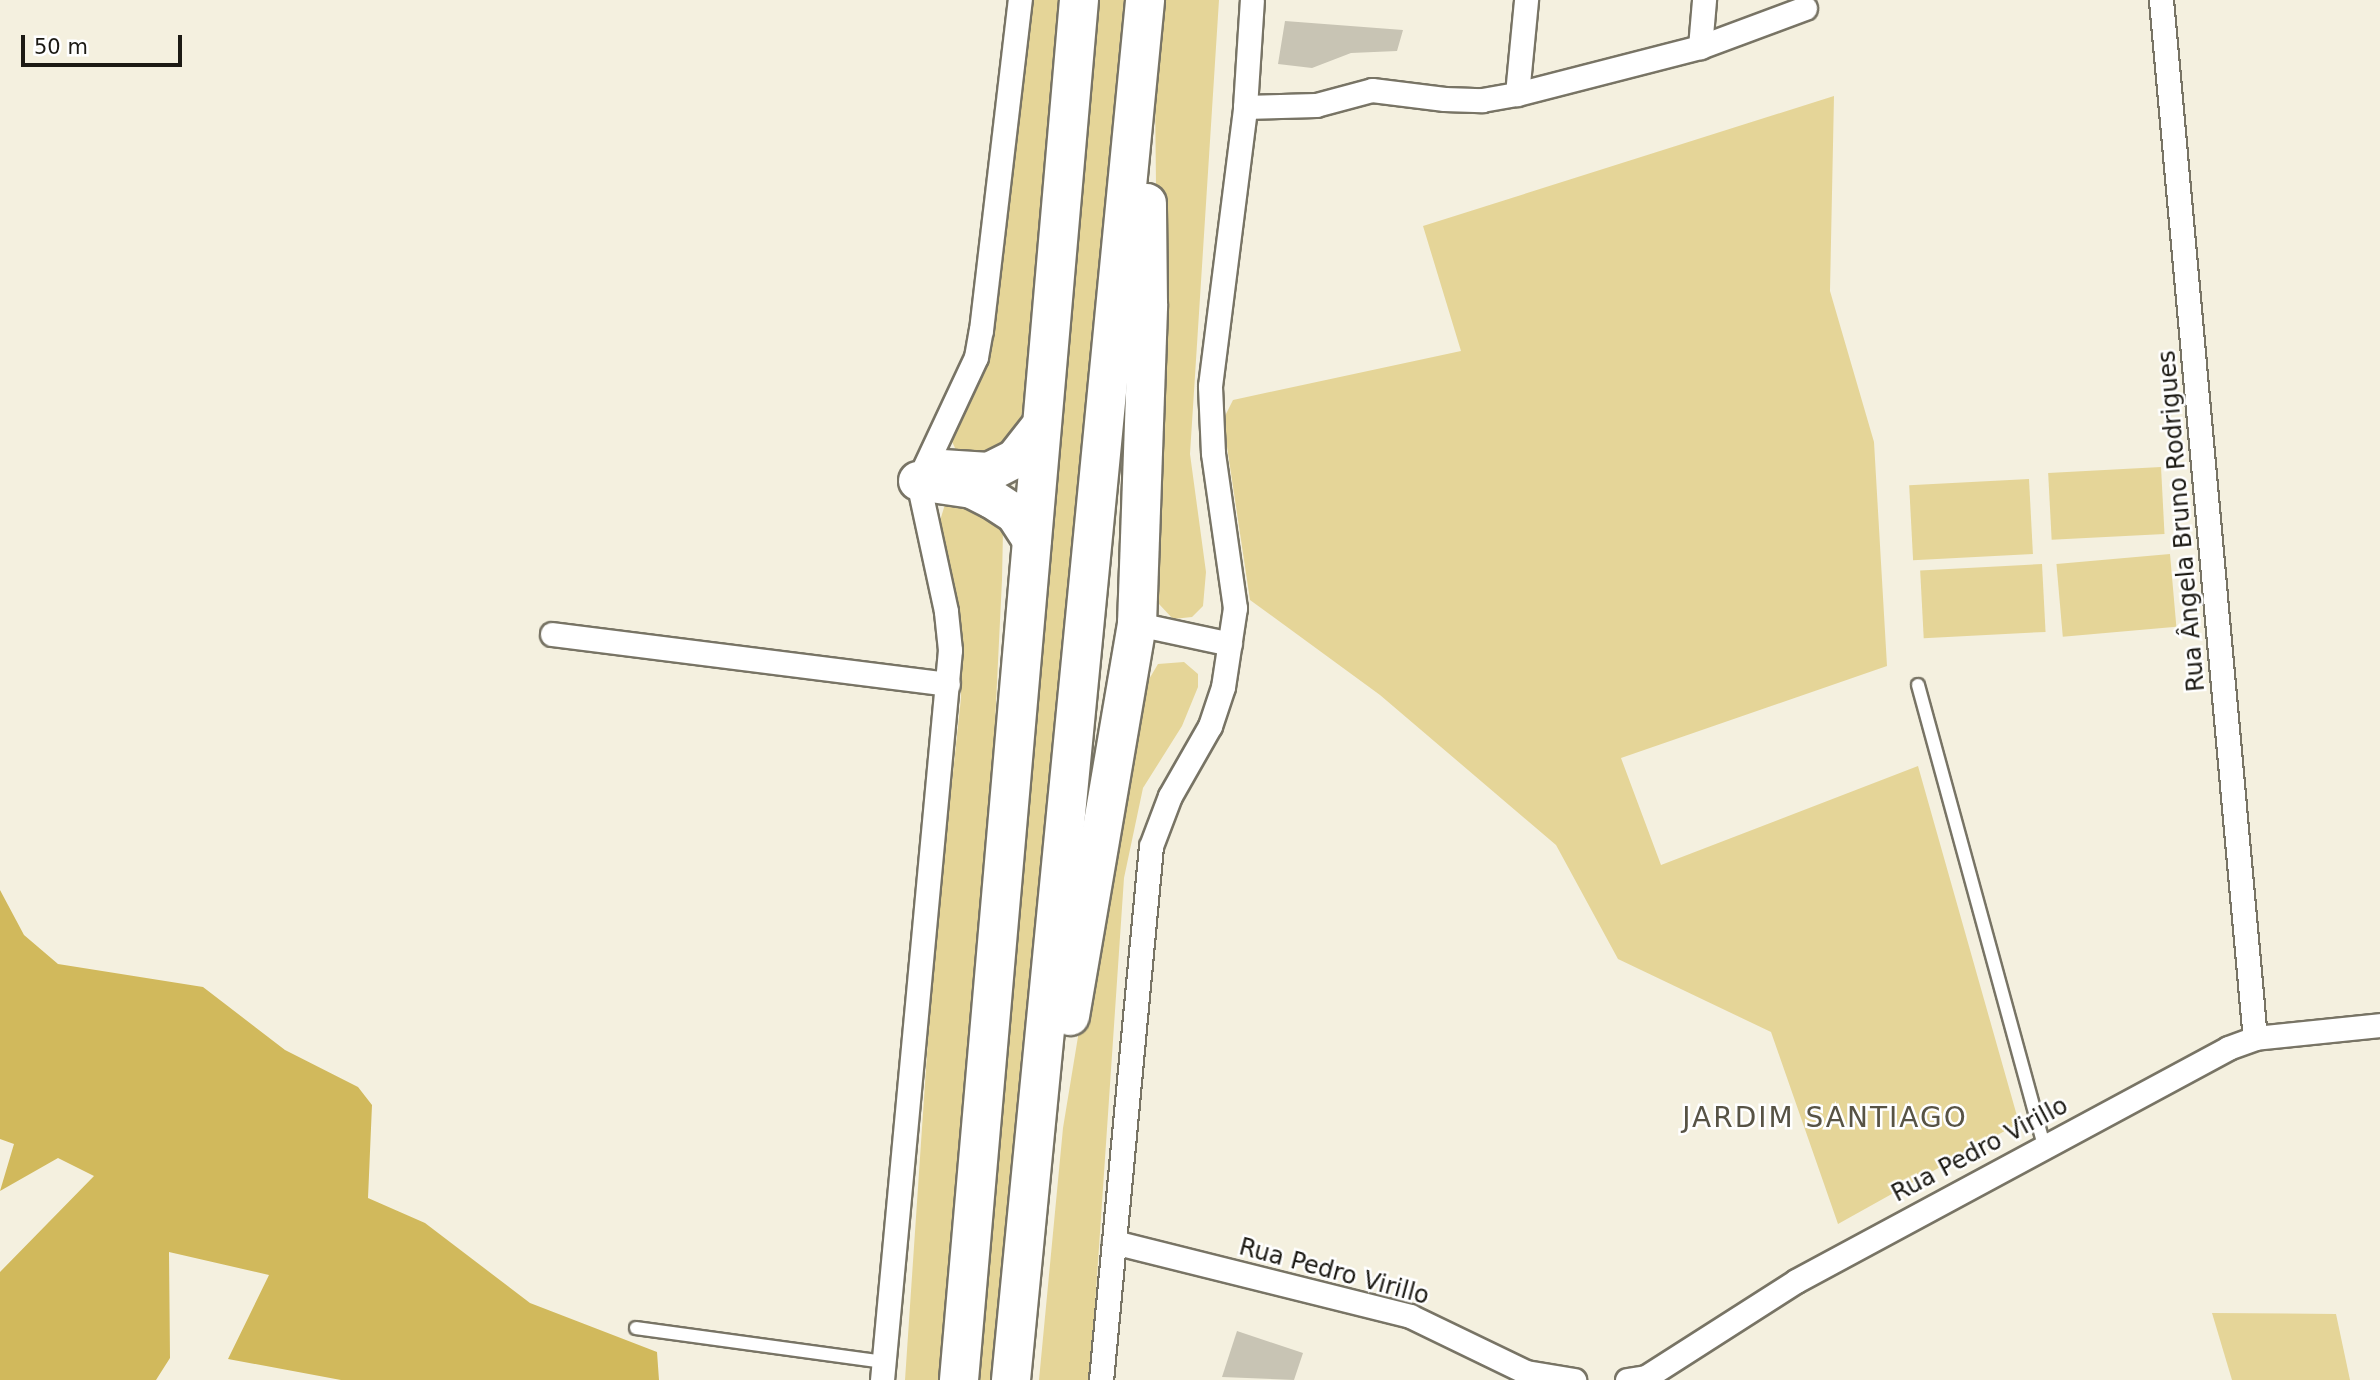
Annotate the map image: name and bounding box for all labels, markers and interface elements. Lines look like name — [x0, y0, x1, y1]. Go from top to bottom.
scale bar — [24, 21, 186, 65]
text: 50 m — [34, 35, 88, 59]
street label: Rua Ângela Bruno Rodrigues — [2153, 349, 2211, 693]
street label: Rua Pedro Virillo — [1887, 1091, 2073, 1209]
district label: JARDIM SANTIAGO — [1684, 1101, 1966, 1135]
street label: Rua Pedro Virillo — [1236, 1233, 1432, 1311]

